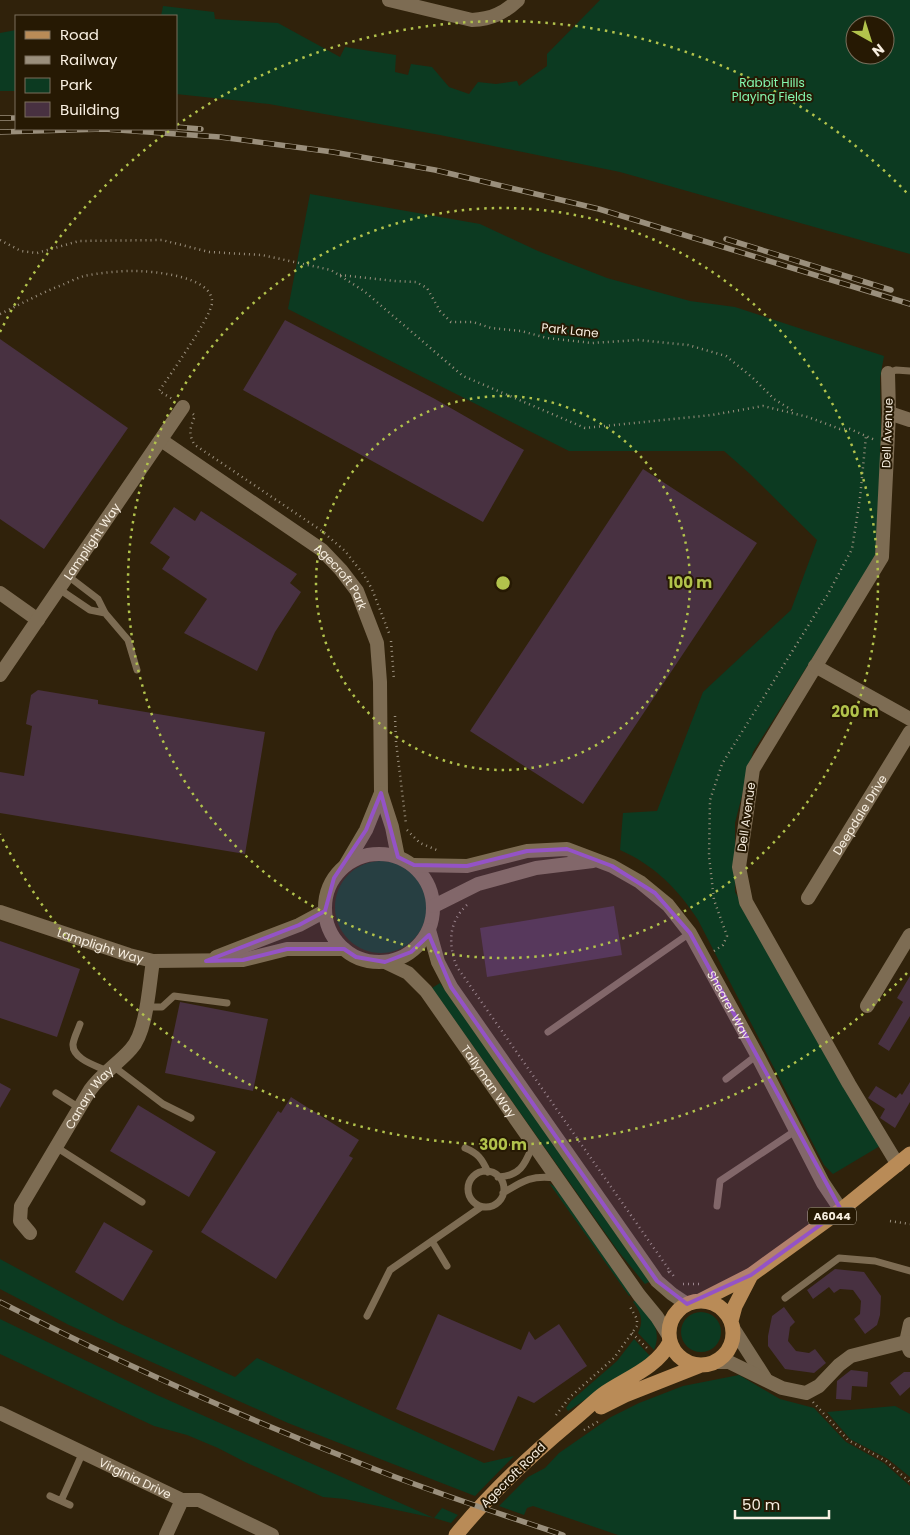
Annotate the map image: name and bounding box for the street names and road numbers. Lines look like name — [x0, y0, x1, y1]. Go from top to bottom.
street label: Park Lane — [541, 319, 599, 341]
street label: Dell Avenue — [877, 398, 897, 468]
street label: Lamplight Way — [59, 499, 124, 583]
street label: Agecroft Park — [311, 539, 372, 613]
street label: Deepdale Drive — [828, 771, 890, 858]
street label: Dell Avenue — [733, 781, 759, 853]
street label: Lamplight Way — [55, 923, 146, 967]
street label: Shearer Way — [704, 967, 755, 1043]
street label: Tallyman Way — [458, 1041, 521, 1121]
street label: Canary Way — [60, 1061, 117, 1132]
road number: A6044 — [808, 1208, 856, 1224]
street label: Agecroft Road — [477, 1439, 549, 1511]
street label: Virginia Drive — [96, 1453, 175, 1502]

